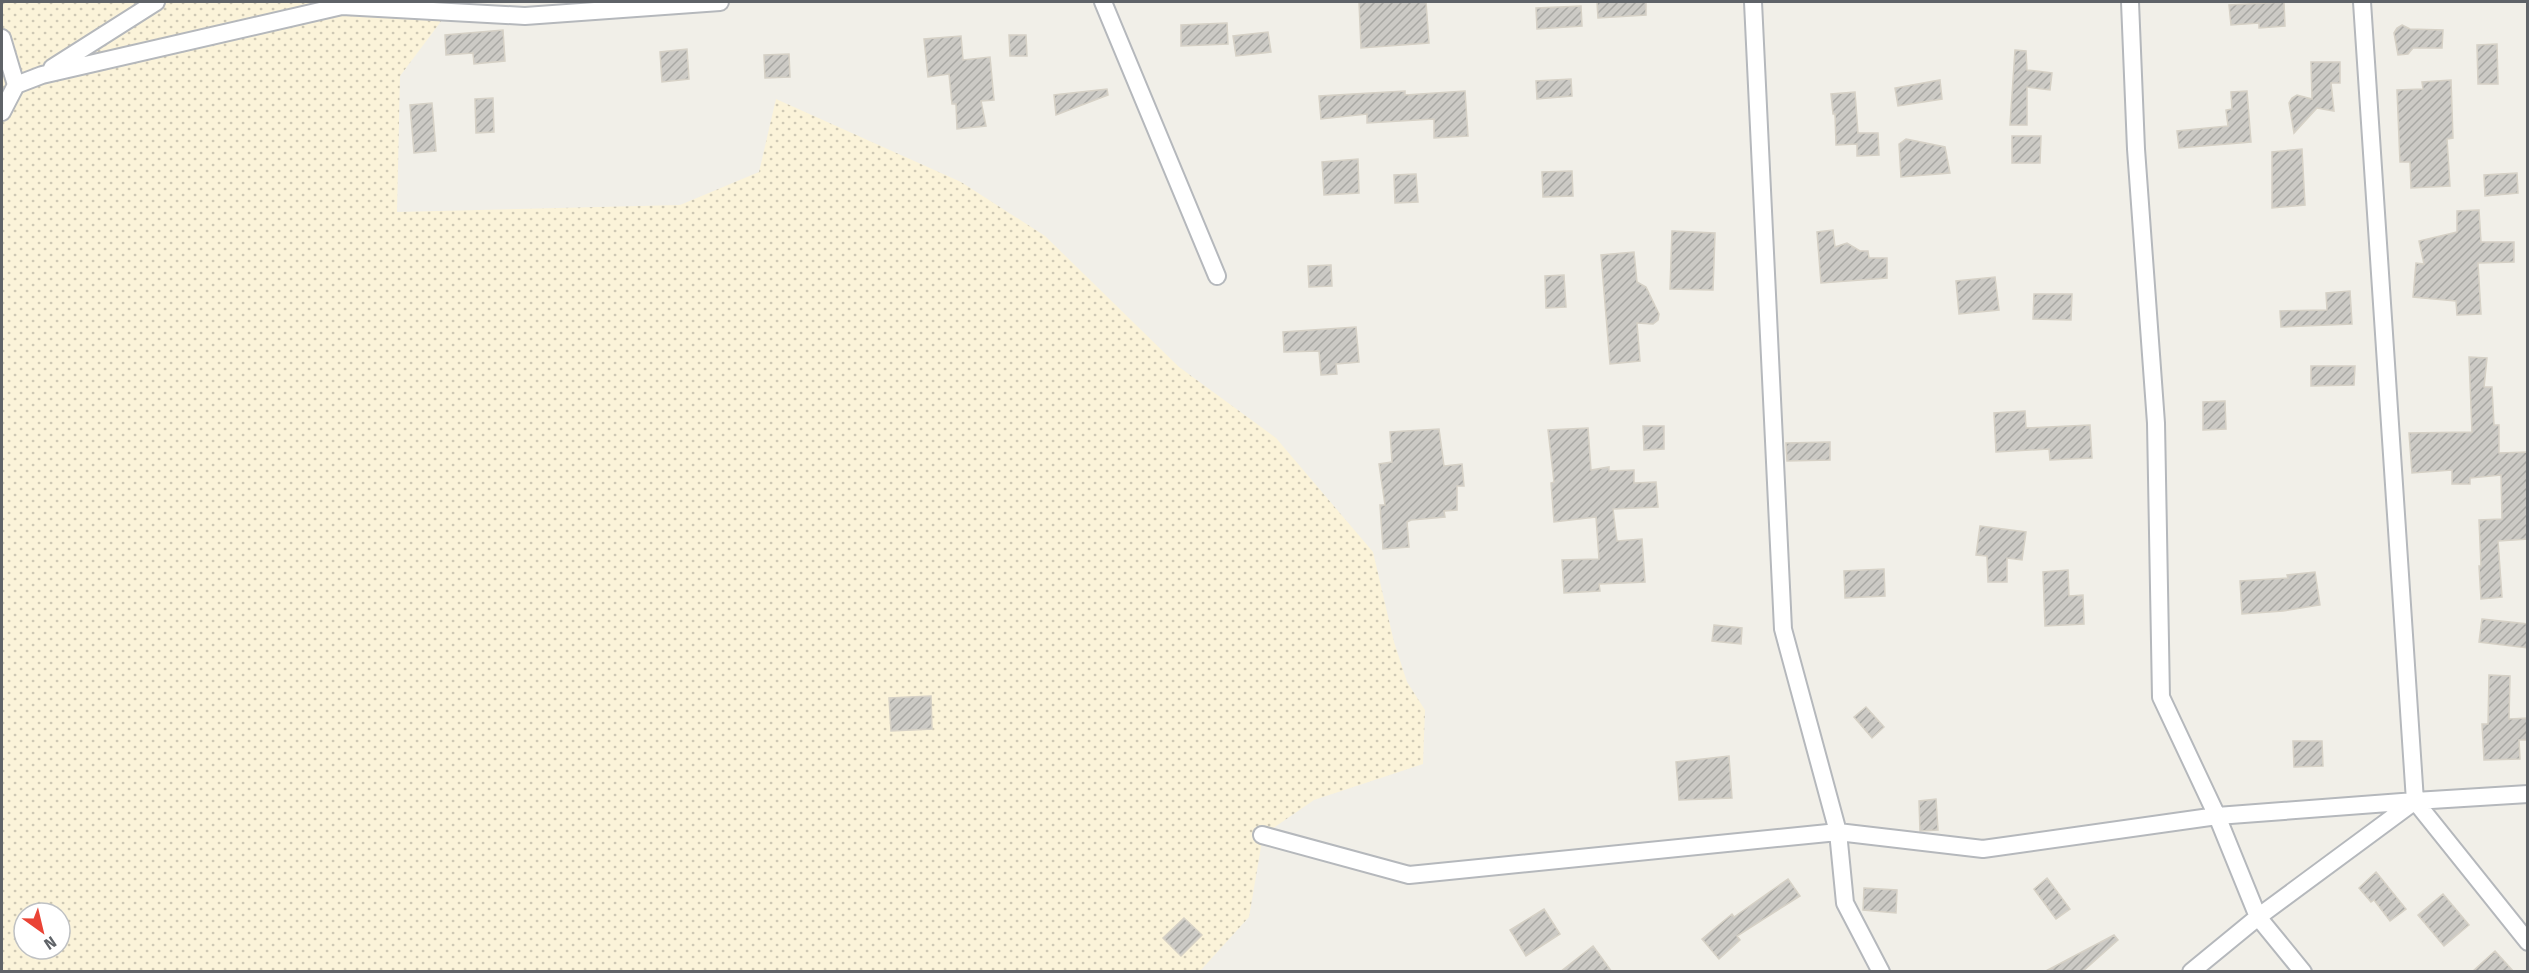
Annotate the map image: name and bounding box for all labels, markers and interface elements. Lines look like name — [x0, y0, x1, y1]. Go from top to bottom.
north arrow — [12, 901, 72, 961]
text: N — [40, 932, 60, 954]

